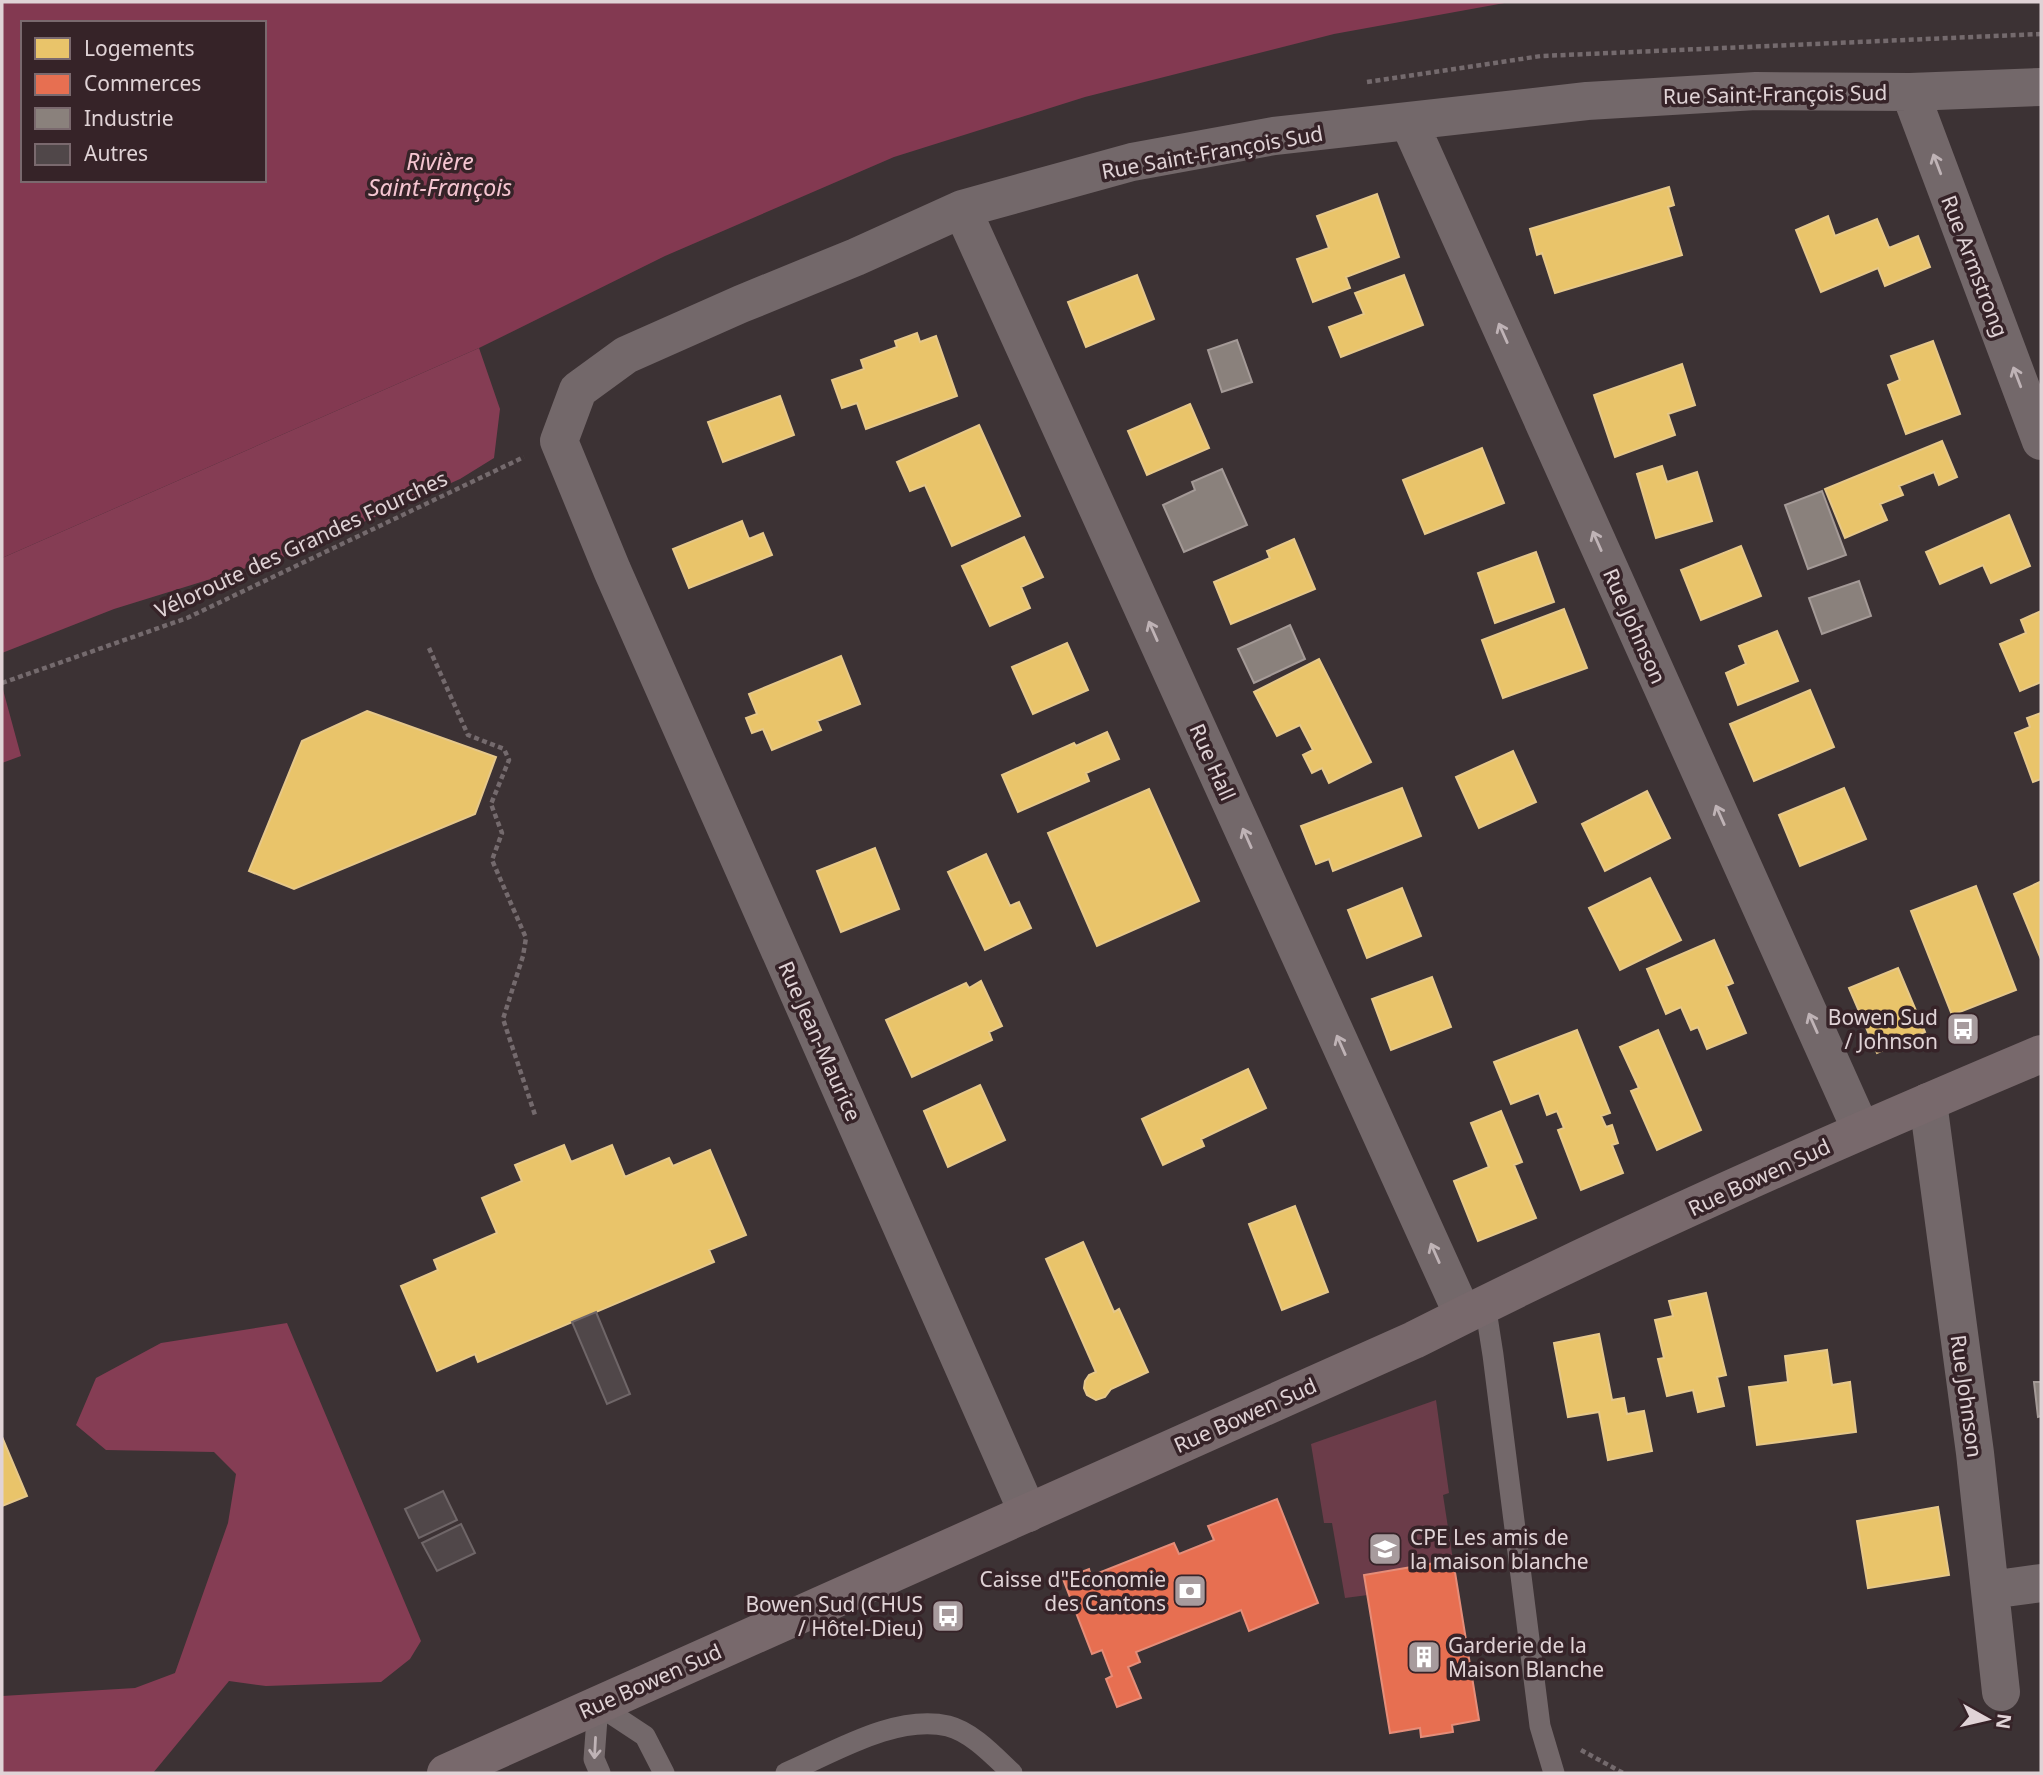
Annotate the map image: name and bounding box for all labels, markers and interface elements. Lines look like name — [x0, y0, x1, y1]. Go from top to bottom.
legend — [21, 21, 266, 182]
text: Logements — [84, 34, 195, 62]
text: Commerces — [84, 69, 201, 97]
street label: Rue Saint-François Sud — [1663, 78, 1887, 110]
text: Industrie — [84, 104, 174, 132]
street label: Rue Saint-François Sud — [1099, 119, 1325, 185]
text: Autres — [84, 139, 148, 167]
water label: Rivière Saint-François — [368, 145, 512, 203]
one-way arrow — [1930, 154, 1942, 176]
street label: Rue Armstrong — [1935, 191, 2015, 341]
one-way arrow — [1496, 323, 1509, 344]
one-way arrow — [2010, 367, 2023, 389]
street label: Véloroute des Grandes Fourches — [150, 464, 452, 624]
one-way arrow — [1590, 531, 1603, 552]
street label: Rue Johnson — [1597, 564, 1673, 688]
one-way arrow — [1146, 621, 1159, 642]
street label: Rue Hall — [1184, 719, 1242, 805]
one-way arrow — [1713, 805, 1726, 827]
one-way arrow — [1240, 828, 1253, 849]
street label: Rue Jean-Maurice — [772, 957, 868, 1125]
place label: Bowen Sud / Johnson — [1828, 1003, 1938, 1055]
bus stop icon: Bowen Sud / Johnson — [1944, 1010, 1982, 1048]
one-way arrow — [1806, 1013, 1819, 1034]
one-way arrow — [1334, 1035, 1347, 1057]
street label: Rue Bowen Sud — [1684, 1132, 1834, 1222]
one-way arrow — [1428, 1243, 1441, 1264]
street label: Rue Johnson — [1945, 1333, 1989, 1459]
street label: Rue Bowen Sud — [1169, 1371, 1321, 1459]
place label: CPE Les amis de la maison blanche — [1410, 1523, 1589, 1575]
school or university icon: CPE Les amis de la maison blanche — [1366, 1530, 1404, 1568]
place label: Caisse d"Economie des Cantons — [980, 1565, 1166, 1617]
bank icon: Caisse d"Economie des Cantons — [1171, 1572, 1209, 1610]
place label: Bowen Sud (CHUS / Hôtel-Dieu) — [745, 1590, 923, 1642]
bus stop icon: Bowen Sud (CHUS / Hôtel-Dieu) — [929, 1597, 967, 1635]
place label: Garderie de la Maison Blanche — [1448, 1631, 1604, 1683]
street label: Rue Bowen Sud — [574, 1637, 726, 1725]
building icon: Garderie de la Maison Blanche — [1405, 1638, 1443, 1676]
north arrow — [1952, 1684, 2022, 1754]
text: N — [1990, 1712, 2018, 1731]
one-way arrow — [588, 1736, 601, 1759]

